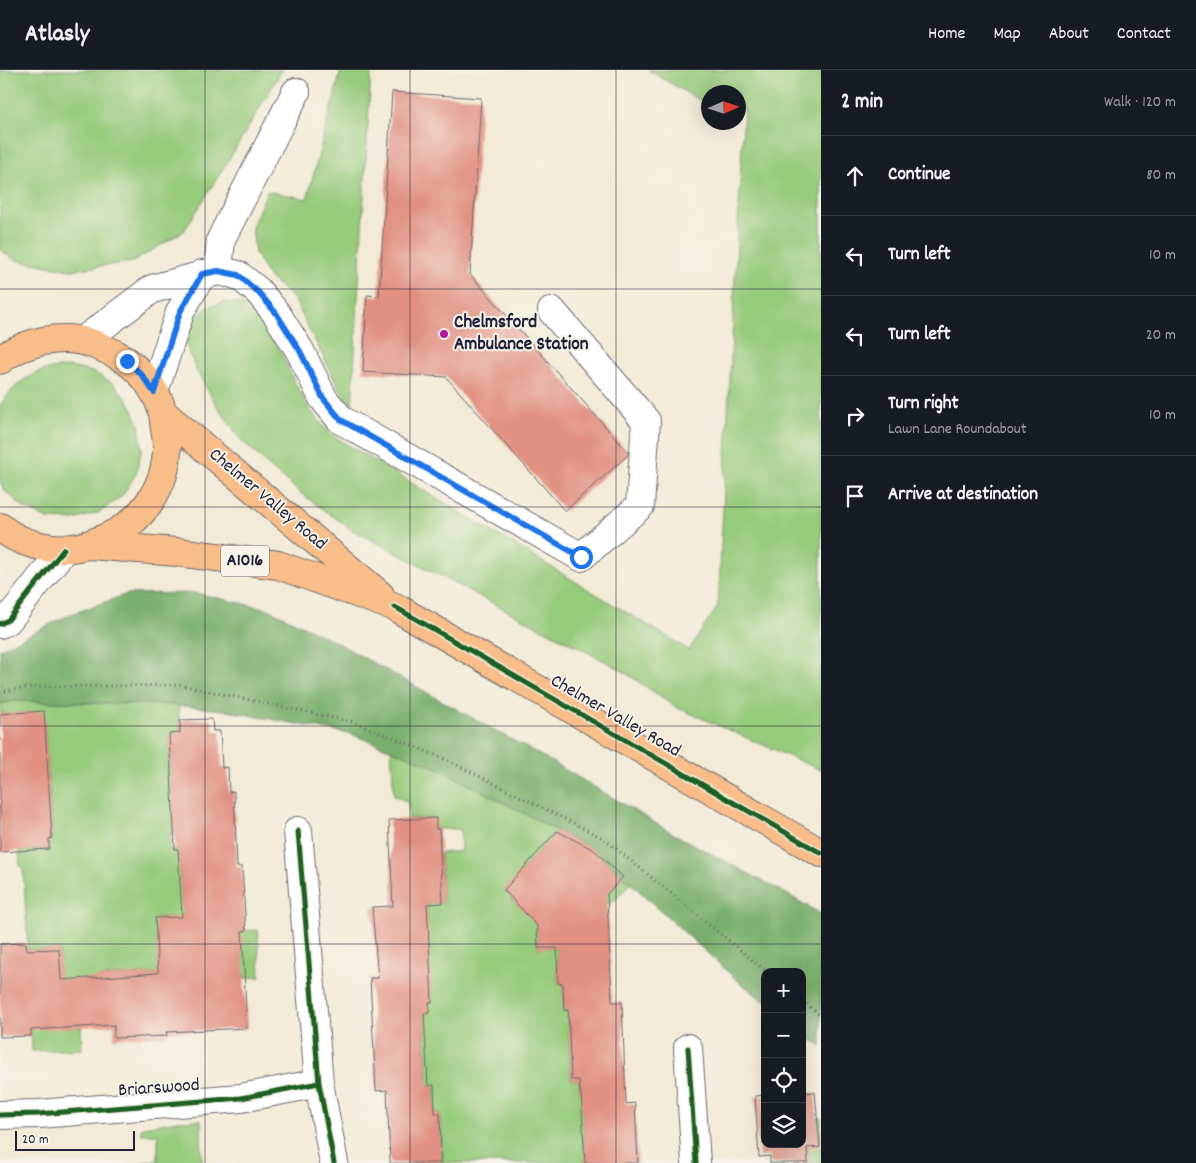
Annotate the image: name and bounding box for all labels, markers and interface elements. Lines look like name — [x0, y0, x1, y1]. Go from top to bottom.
text: Atlasly — [25, 18, 89, 52]
text: Home — [928, 22, 965, 47]
text: Map — [993, 22, 1021, 47]
text: About — [1049, 22, 1089, 47]
text: Contact — [1117, 22, 1171, 47]
north arrow — [701, 85, 746, 130]
text: 2 min — [841, 88, 883, 118]
text: Walk · 120 m — [1104, 91, 1176, 114]
icon: ahead — [841, 162, 869, 190]
text: Continue — [888, 162, 950, 189]
text: 80 m — [1146, 164, 1176, 187]
icon: left — [841, 242, 869, 270]
text: Turn left — [888, 242, 951, 269]
text: 10 m — [1149, 244, 1176, 267]
place label: Chelmsford Ambulance Station — [454, 310, 589, 359]
icon: left — [841, 322, 869, 350]
text: Turn left — [888, 322, 951, 349]
text: 20 m — [1146, 324, 1176, 347]
marker: Chelmsford Ambulance Station — [438, 328, 450, 340]
route end — [116, 350, 139, 373]
text: Turn right — [888, 391, 959, 418]
icon: right — [841, 402, 869, 430]
text: 10 m — [1149, 404, 1176, 427]
text: Lawn Lane Roundabout — [888, 418, 1027, 441]
street label: Chelmer Valley Road — [202, 442, 332, 558]
icon: arrive — [841, 482, 869, 510]
text: Arrive at destination — [888, 482, 1038, 509]
road number: A1016 — [221, 546, 269, 576]
route start — [570, 546, 593, 569]
street label: Chelmer Valley Road — [545, 669, 685, 765]
map controls — [761, 968, 806, 1148]
button: + — [761, 968, 806, 1013]
button: − — [761, 1013, 806, 1058]
button: locate — [761, 1058, 806, 1103]
street label: Briarswood — [117, 1073, 201, 1105]
button: layers — [761, 1103, 806, 1148]
scale bar — [15, 1128, 135, 1151]
text: 20 m — [22, 1130, 49, 1150]

